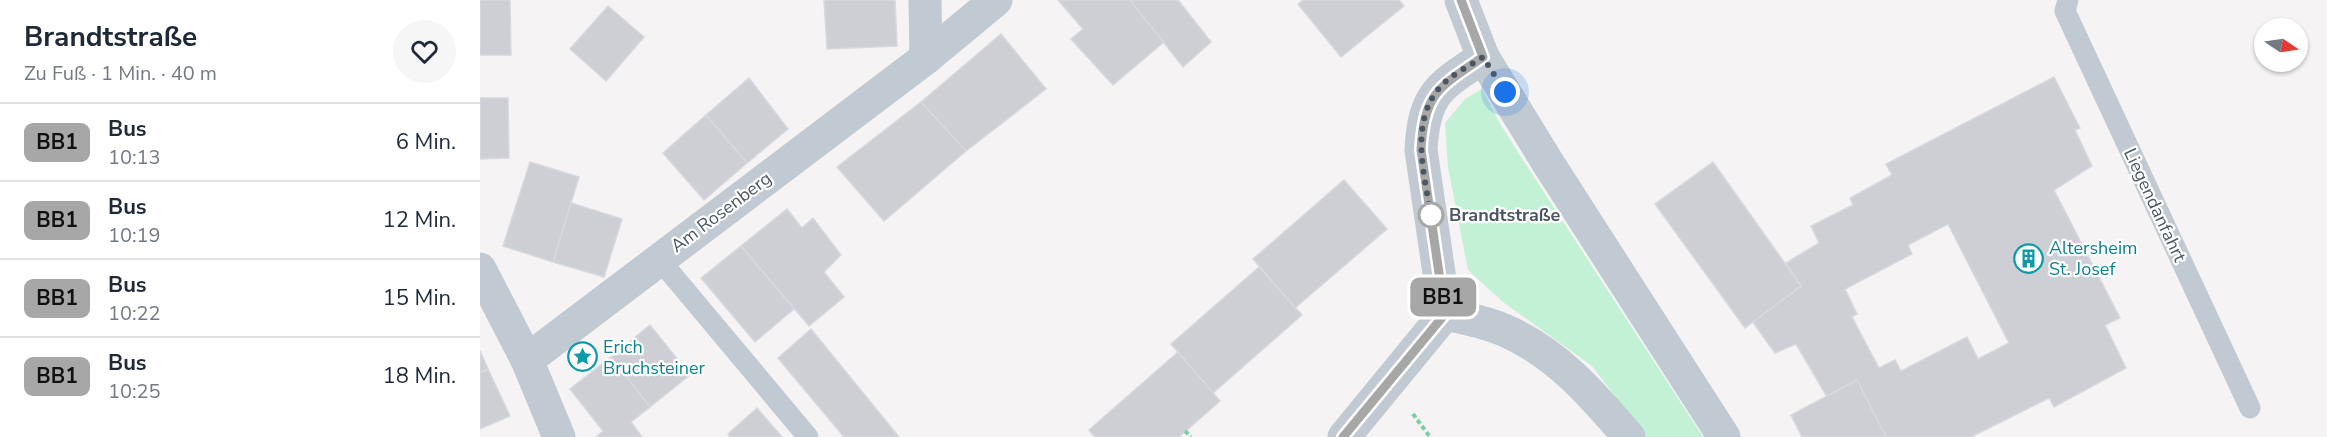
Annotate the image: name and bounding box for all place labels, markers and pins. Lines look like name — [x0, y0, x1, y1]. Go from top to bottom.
marker: Brandtstraße — [1418, 202, 1444, 228]
place label: Brandtstraße — [1449, 203, 1561, 227]
place label: Altersheim St. Josef — [2049, 236, 2137, 281]
building icon: Altersheim St. Josef — [2012, 242, 2044, 274]
place label: Erich Bruchsteiner — [603, 335, 706, 380]
place icon: Erich Bruchsteiner — [566, 341, 598, 373]

